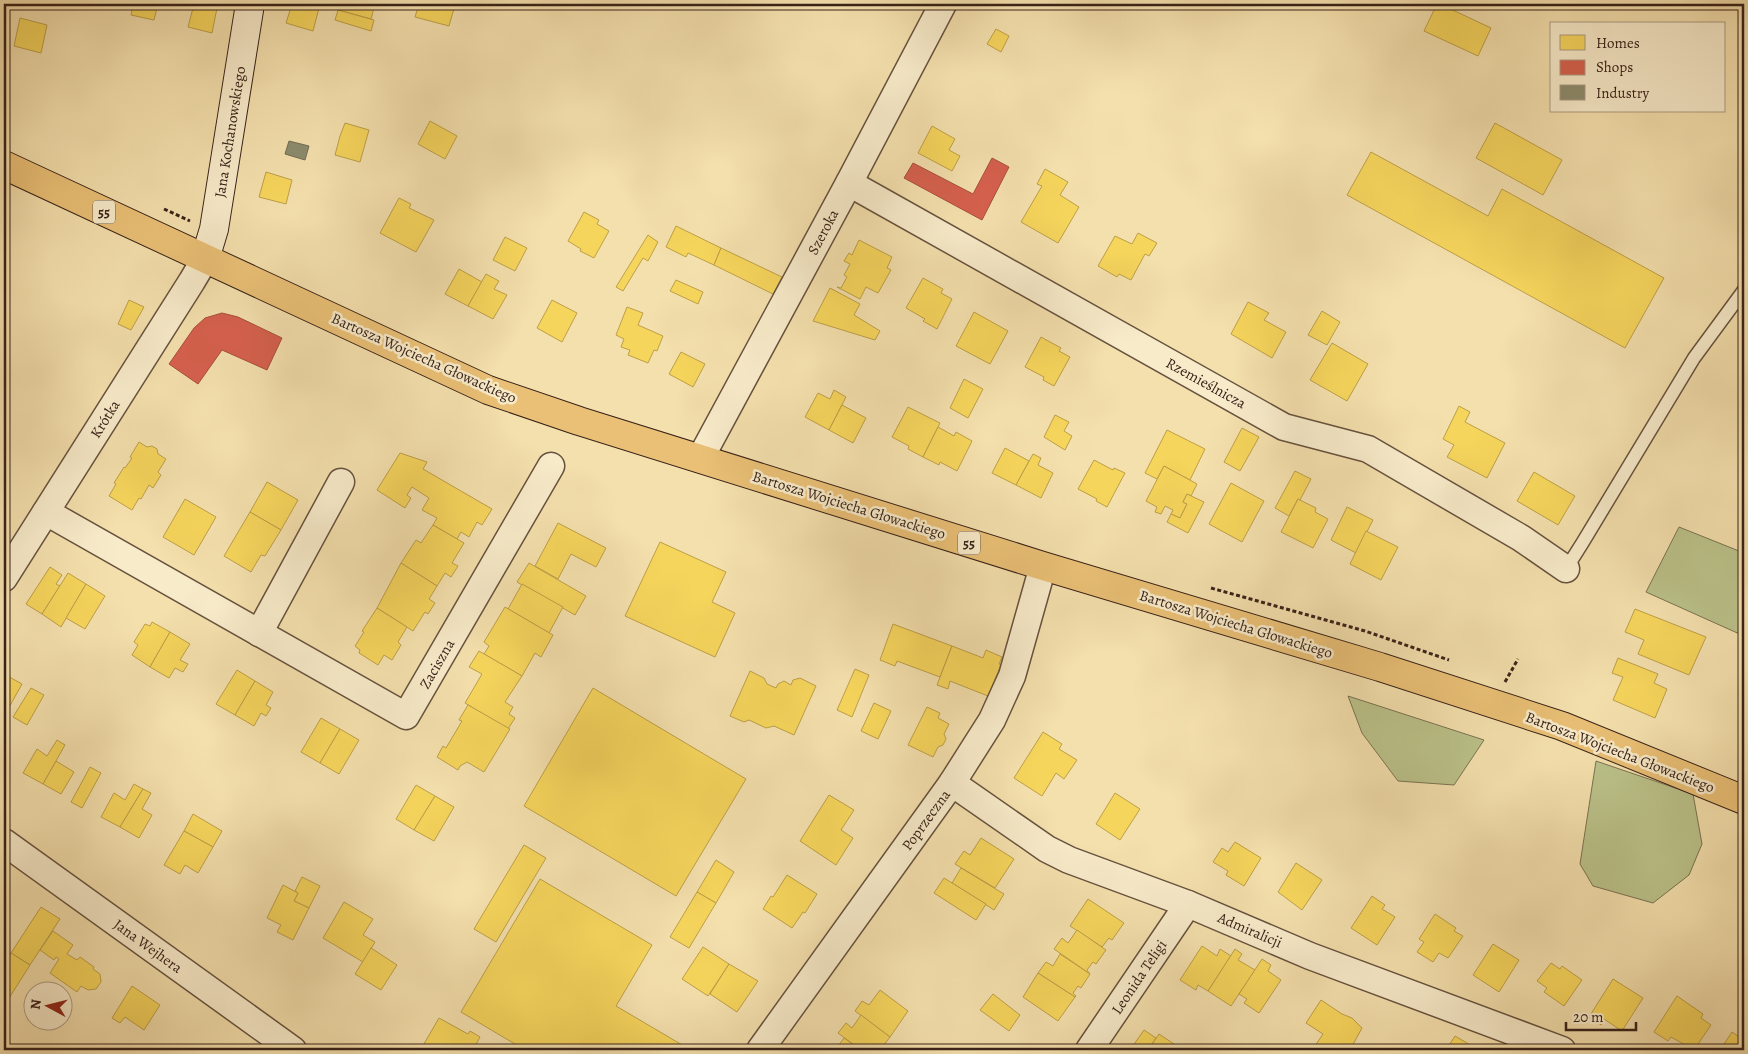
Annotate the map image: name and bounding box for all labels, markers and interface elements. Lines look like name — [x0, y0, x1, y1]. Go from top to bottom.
legend — [1550, 22, 1726, 112]
text: Homes — [1596, 33, 1640, 53]
text: Shops — [1596, 57, 1633, 77]
street label: Jana Kochanowskiego — [210, 65, 250, 199]
text: Industry — [1596, 83, 1650, 103]
road number: 55 — [93, 200, 115, 223]
street label: Szeroka — [803, 206, 843, 258]
street label: Bartosza Wojciecha Głowackiego — [328, 308, 520, 408]
street label: Rzemieślnicza — [1162, 353, 1250, 413]
street label: Krótka — [85, 396, 125, 442]
street label: Bartosza Wojciecha Głowackiego — [750, 466, 948, 544]
road number: 55 — [958, 532, 980, 554]
street label: Bartosza Wojciecha Głowackiego — [1137, 585, 1335, 663]
street label: Zaciszna — [415, 636, 459, 692]
street label: Bartosza Wojciecha Głowackiego — [1523, 707, 1717, 797]
street label: Poprzeczna — [897, 785, 955, 855]
street label: Admiralicji — [1214, 907, 1285, 953]
street label: Jana Wejhera — [110, 914, 186, 978]
street label: Leonida Teligi — [1107, 936, 1171, 1018]
north arrow — [22, 982, 72, 1032]
text: N — [26, 998, 46, 1011]
scale bar — [1566, 999, 1636, 1031]
text: 20 m — [1573, 1007, 1604, 1027]

